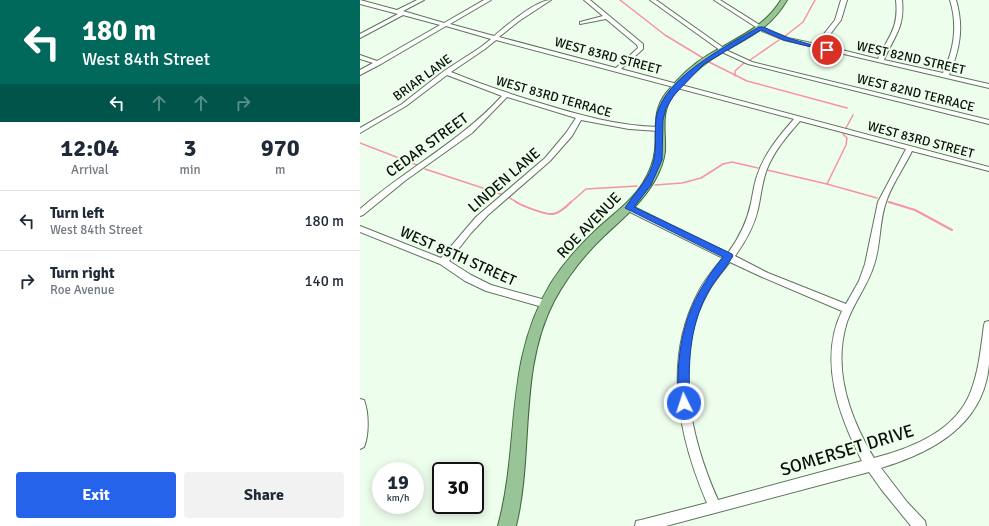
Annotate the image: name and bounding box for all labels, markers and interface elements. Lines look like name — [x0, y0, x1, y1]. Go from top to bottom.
text: 180 m — [82, 14, 156, 48]
icon: left — [16, 16, 68, 68]
pin — [810, 33, 844, 67]
street label: WEST 83RD STREET — [553, 34, 663, 78]
street label: WEST 82ND STREET — [855, 38, 967, 78]
icon: arrive — [816, 39, 838, 61]
text: West 84th Street — [82, 48, 210, 70]
street label: BRIAR LANE — [390, 51, 455, 105]
street label: WEST 82ND TERRACE — [855, 71, 976, 115]
street label: WEST 83RD TERRACE — [494, 73, 614, 121]
icon: left — [106, 92, 128, 114]
icon: ahead — [148, 92, 170, 114]
icon: ahead — [190, 92, 212, 114]
icon: right — [232, 92, 254, 114]
street label: CEDAR STREET — [382, 109, 472, 181]
street label: WEST 83RD STREET — [866, 118, 976, 162]
text: 12:04 — [60, 133, 119, 163]
text: 3 — [184, 133, 196, 163]
text: 970 — [261, 133, 300, 163]
street label: LINDEN LANE — [464, 144, 544, 216]
text: Arrival — [71, 162, 108, 178]
text: min — [180, 162, 201, 178]
text: m — [275, 162, 285, 178]
street label: ROE AVENUE — [553, 188, 625, 262]
text: Turn left — [50, 204, 104, 222]
icon: left — [16, 210, 38, 232]
text: 180 m — [304, 212, 344, 230]
text: West 84th Street — [50, 222, 143, 238]
street label: WEST 85TH STREET — [397, 222, 520, 290]
text: Turn right — [50, 264, 115, 282]
icon: right — [16, 270, 38, 292]
text: 140 m — [304, 272, 344, 290]
text: Roe Avenue — [50, 282, 114, 298]
position arrow — [663, 382, 705, 424]
street label: SOMERSET DRIVE — [778, 419, 916, 481]
speed limit sign: 30 — [432, 462, 484, 514]
text: 19 — [387, 470, 409, 495]
button: Exit — [16, 472, 176, 518]
button: Share — [184, 472, 344, 518]
text: km/h — [387, 492, 409, 504]

